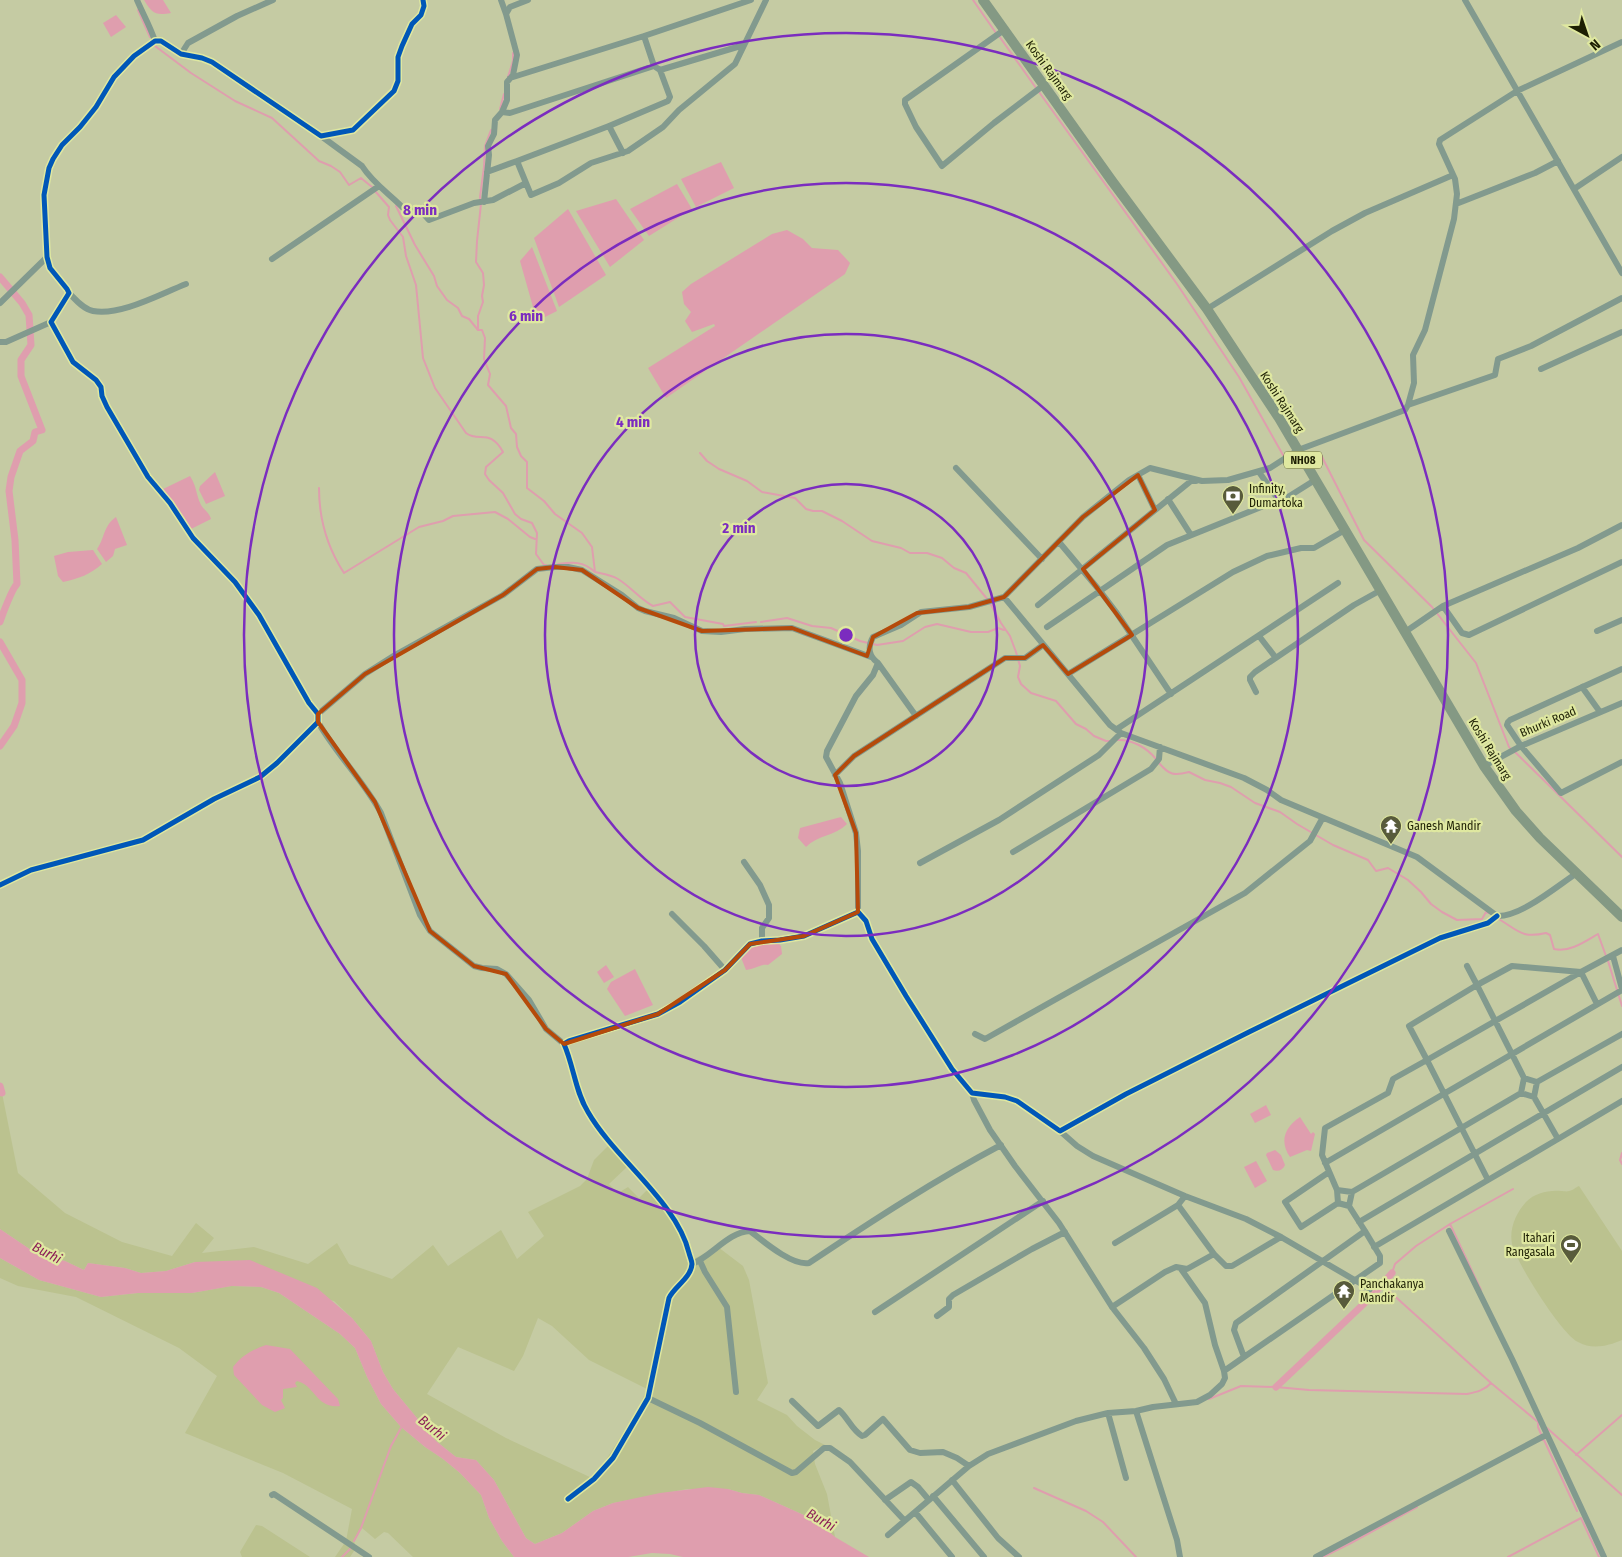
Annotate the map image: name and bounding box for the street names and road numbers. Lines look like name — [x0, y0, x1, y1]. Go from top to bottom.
street label: Koshi Rajmarg — [1023, 38, 1075, 103]
street label: Koshi Rajmarg — [1257, 369, 1307, 435]
road number: NH08 — [1284, 452, 1322, 468]
street label: Bhurki Road — [1518, 704, 1578, 740]
street label: Koshi Rajmarg — [1466, 716, 1515, 783]

